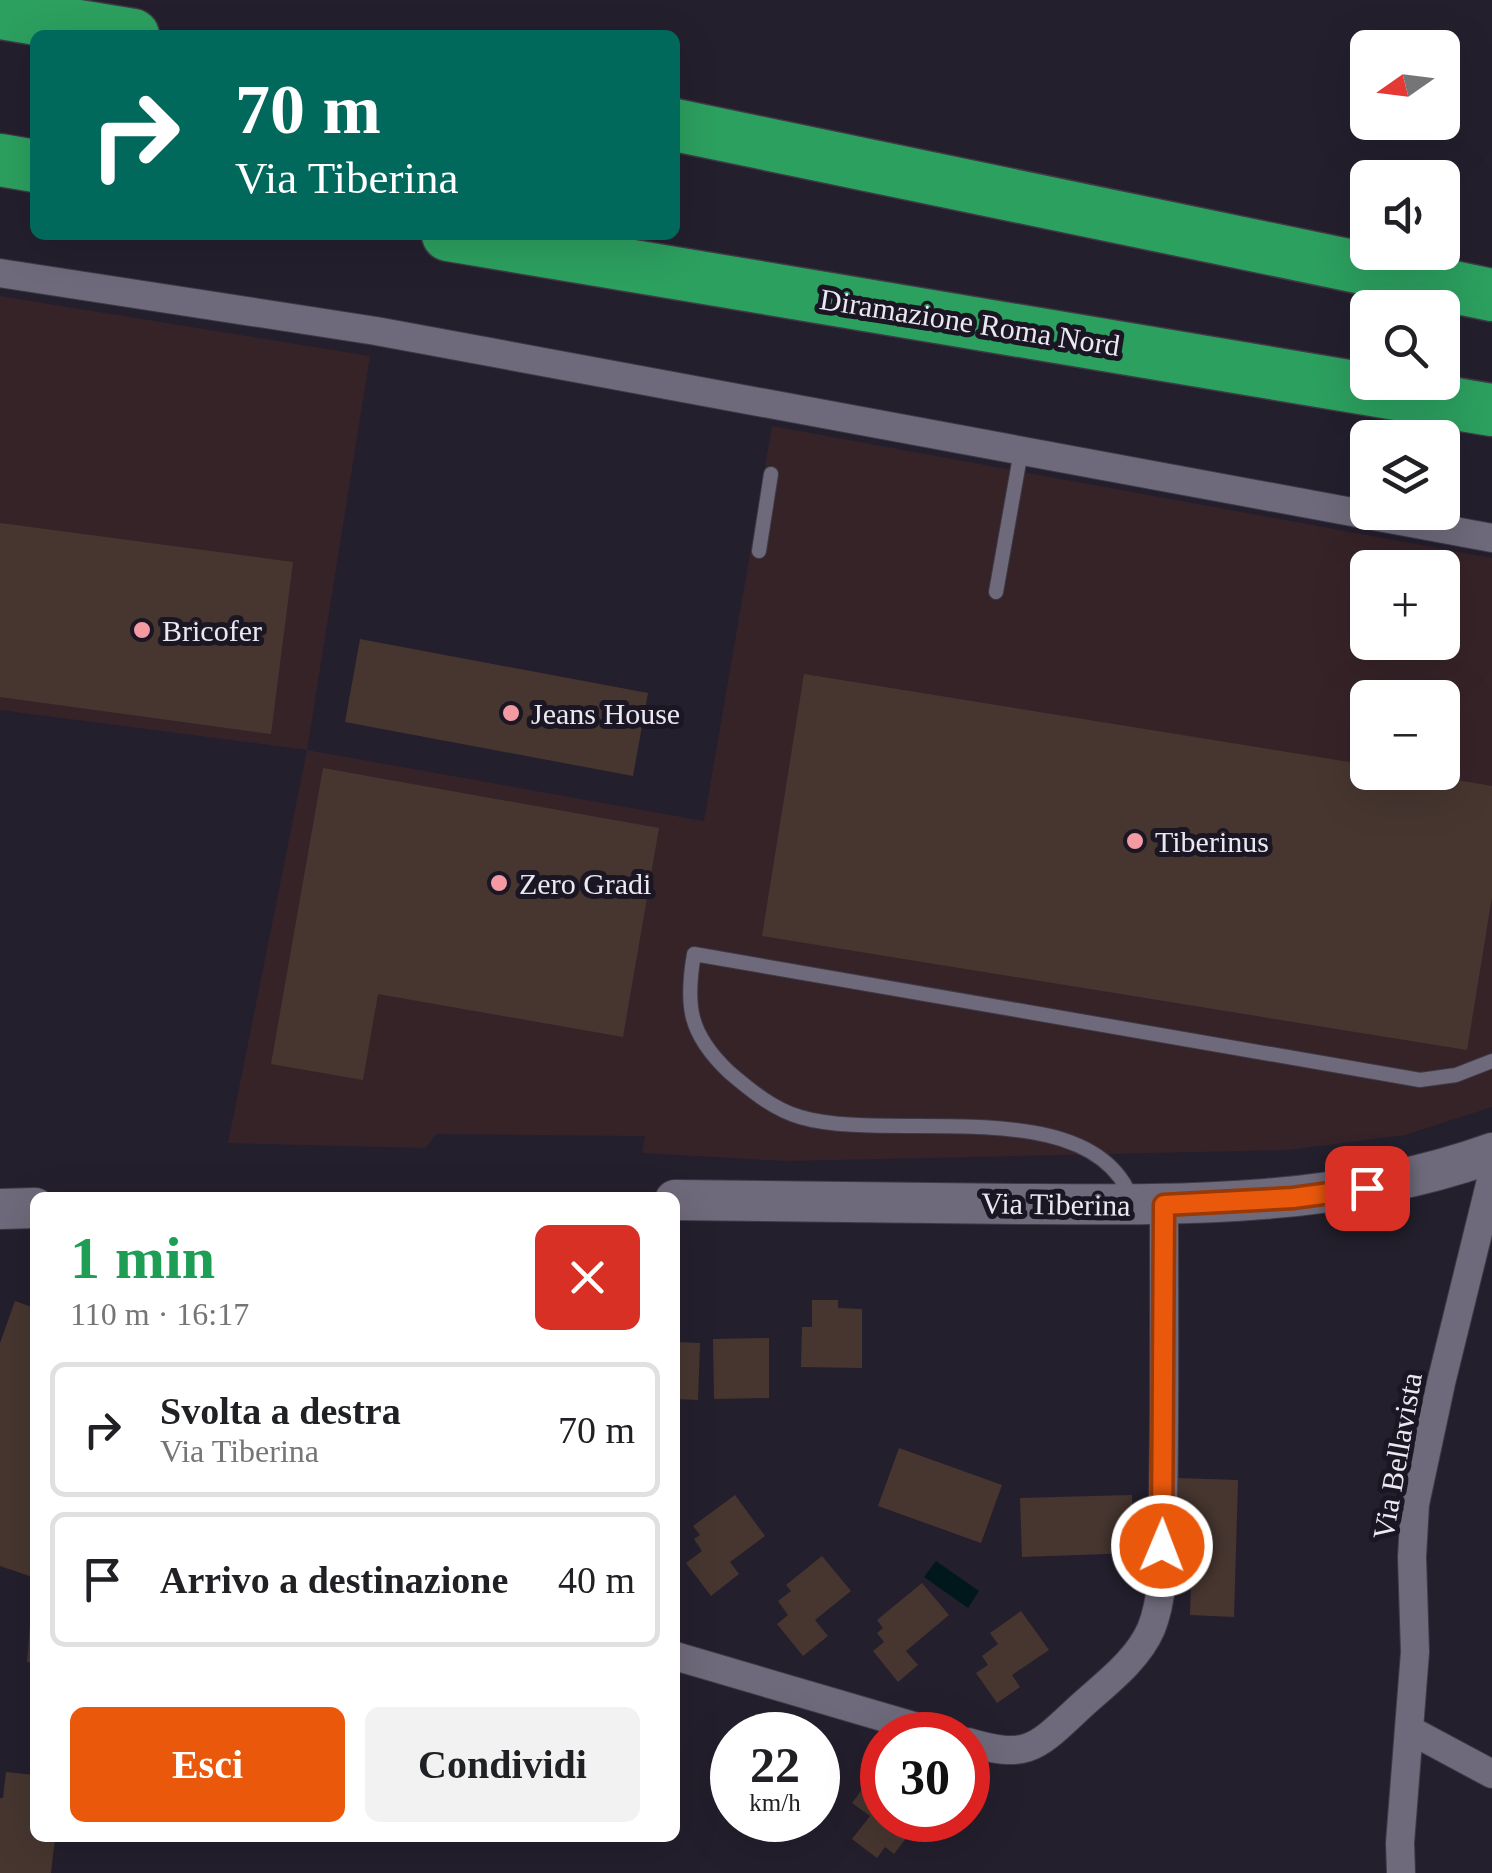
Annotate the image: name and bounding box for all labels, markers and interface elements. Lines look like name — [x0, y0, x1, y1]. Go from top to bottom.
north arrow — [1350, 30, 1460, 140]
map controls — [1350, 30, 1460, 790]
icon: right — [70, 70, 200, 200]
text: 70 m — [235, 71, 381, 148]
text: Via Tiberina — [235, 153, 459, 203]
button: sound — [1350, 160, 1460, 270]
street label: Diramazione Roma Nord — [818, 282, 1122, 362]
button: search — [1350, 290, 1460, 400]
button: layers — [1350, 420, 1460, 530]
button: + — [1350, 550, 1460, 660]
place label: Bricofer — [162, 614, 262, 647]
marker: Bricofer — [131, 619, 153, 641]
button: − — [1350, 680, 1460, 790]
place label: Jeans House — [531, 697, 680, 730]
marker: Jeans House — [500, 702, 522, 724]
place label: Tiberinus — [1155, 825, 1269, 858]
marker: Tiberinus — [1124, 830, 1146, 852]
place label: Zero Gradi — [519, 867, 651, 900]
marker: Zero Gradi — [488, 872, 510, 894]
pin — [1325, 1146, 1410, 1231]
icon: arrive — [1340, 1161, 1395, 1216]
street label: Via Tiberina — [981, 1186, 1131, 1222]
text: 1 min — [70, 1225, 215, 1291]
button: close — [535, 1225, 640, 1330]
text: 110 m · 16:17 — [70, 1296, 249, 1332]
street label: Via Bellavista — [1366, 1370, 1428, 1542]
text: Svolta a destra — [160, 1390, 401, 1432]
icon: right — [75, 1402, 130, 1457]
text: 70 m — [558, 1409, 635, 1451]
text: Via Tiberina — [160, 1433, 319, 1469]
position arrow — [1110, 1494, 1214, 1598]
icon: arrive — [75, 1552, 130, 1607]
text: Arrivo a destinazione — [160, 1559, 508, 1601]
text: 40 m — [558, 1559, 635, 1601]
button: Esci — [70, 1707, 345, 1822]
button: Condividi — [365, 1707, 640, 1822]
speed limit sign: 30 — [860, 1712, 990, 1842]
text: 22 — [750, 1737, 800, 1793]
text: km/h — [749, 1789, 801, 1816]

